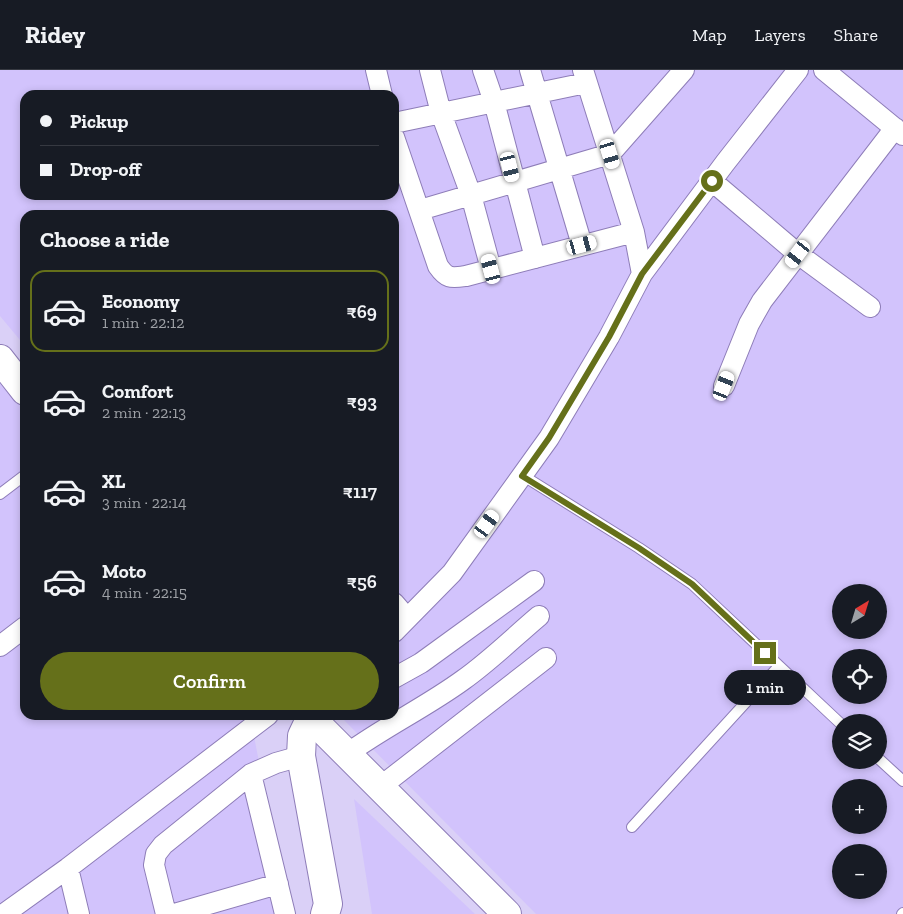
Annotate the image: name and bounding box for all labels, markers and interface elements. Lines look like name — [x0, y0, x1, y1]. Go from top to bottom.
text: Ridey — [25, 20, 85, 49]
text: Map — [692, 24, 727, 46]
text: Layers — [755, 24, 806, 46]
text: Share — [834, 24, 878, 46]
text: Pickup — [70, 110, 128, 133]
car — [598, 137, 621, 171]
car — [499, 151, 520, 183]
text: Drop-off — [70, 158, 141, 181]
route start — [701, 170, 723, 192]
text: Choose a ride — [40, 226, 170, 253]
car — [565, 234, 598, 256]
car — [782, 238, 813, 270]
car — [479, 253, 502, 285]
icon: car — [42, 289, 87, 334]
text: Economy — [102, 290, 180, 313]
text: ₹69 — [347, 300, 377, 323]
text: 1 min · 22:12 — [102, 313, 184, 332]
car — [711, 369, 736, 403]
icon: car — [42, 379, 87, 424]
text: Comfort — [102, 380, 173, 403]
text: ₹93 — [347, 390, 377, 413]
text: 2 min · 22:13 — [102, 403, 186, 422]
icon: car — [42, 469, 87, 514]
text: XL — [102, 470, 125, 493]
text: ₹117 — [343, 480, 377, 503]
text: 3 min · 22:14 — [102, 493, 187, 512]
car — [472, 507, 501, 541]
icon: car — [42, 559, 87, 604]
text: Moto — [102, 560, 146, 583]
text: ₹56 — [347, 570, 377, 593]
text: 4 min · 22:15 — [102, 583, 187, 602]
north arrow — [832, 584, 888, 639]
map controls — [832, 584, 887, 899]
route end — [754, 642, 776, 664]
button: locate — [832, 649, 887, 704]
button: Confirm — [40, 652, 379, 710]
callout: 1 min — [724, 670, 806, 706]
text: 1 min — [746, 678, 784, 697]
button: layers — [832, 714, 887, 769]
button: + — [832, 779, 887, 834]
button: − — [832, 844, 887, 899]

